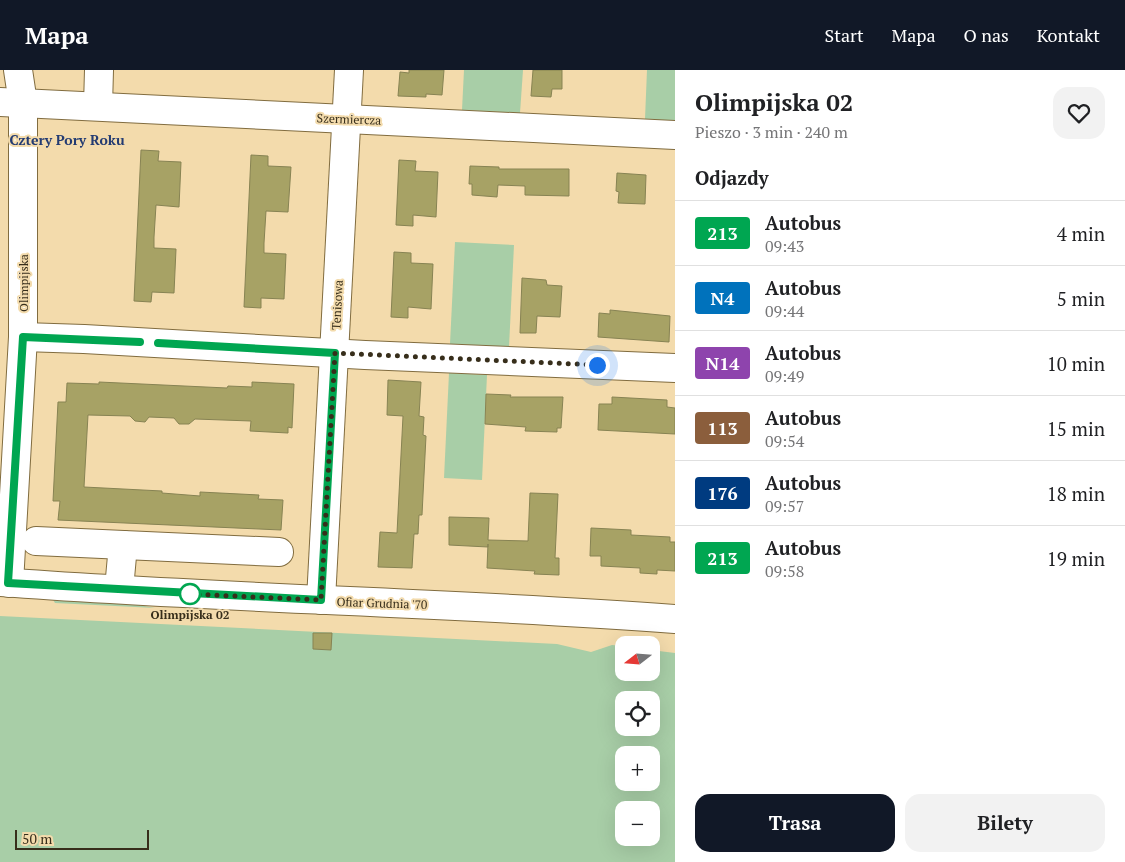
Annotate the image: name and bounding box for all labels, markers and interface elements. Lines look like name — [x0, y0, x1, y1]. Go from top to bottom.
text: Mapa — [25, 19, 89, 51]
text: Start — [825, 23, 864, 47]
text: Mapa — [892, 23, 936, 47]
text: O nas — [964, 23, 1009, 47]
text: Kontakt — [1037, 23, 1100, 47]
text: Olimpijska 02 — [695, 86, 853, 118]
button: heart — [1053, 87, 1105, 139]
street label: Szermiercza — [316, 110, 382, 128]
text: Pieszo · 3 min · 240 m — [695, 121, 848, 143]
district label: Cztery Pory Roku — [9, 130, 125, 149]
text: Odjazdy — [695, 165, 769, 190]
text: Autobus — [765, 210, 841, 235]
text: 213 — [707, 221, 738, 245]
text: 4 min — [1057, 221, 1105, 246]
text: 09:43 — [765, 235, 804, 257]
street label: Olimpijska — [16, 254, 31, 312]
text: Autobus — [765, 275, 841, 300]
street label: Tenisowa — [328, 280, 346, 330]
text: N4 — [711, 286, 734, 310]
text: 5 min — [1057, 286, 1105, 311]
text: 09:44 — [765, 300, 804, 322]
text: Autobus — [765, 340, 841, 365]
text: N14 — [706, 351, 739, 375]
text: 10 min — [1047, 351, 1105, 376]
your location — [585, 353, 610, 378]
text: 09:49 — [765, 365, 804, 387]
text: Autobus — [765, 405, 841, 430]
text: 113 — [707, 416, 738, 440]
text: 15 min — [1047, 416, 1105, 441]
text: 09:54 — [765, 430, 804, 452]
text: Autobus — [765, 470, 841, 495]
text: 176 — [707, 481, 738, 505]
text: 18 min — [1047, 481, 1105, 506]
text: 09:57 — [765, 495, 804, 517]
text: Autobus — [765, 535, 841, 560]
text: 213 — [707, 546, 738, 570]
text: 19 min — [1047, 546, 1105, 571]
text: 09:58 — [765, 560, 804, 582]
marker: Olimpijska 02 — [179, 583, 201, 605]
street label: Ofiar Grudnia '70 — [336, 594, 428, 612]
place label: Olimpijska 02 — [150, 607, 230, 622]
north arrow — [615, 636, 660, 681]
map controls — [615, 636, 660, 846]
button: locate — [615, 691, 660, 736]
button: + — [615, 746, 660, 791]
button: Trasa — [695, 794, 895, 852]
button: Bilety — [905, 794, 1105, 852]
button: − — [615, 801, 660, 846]
scale bar — [15, 827, 149, 850]
text: 50 m — [22, 829, 52, 848]

